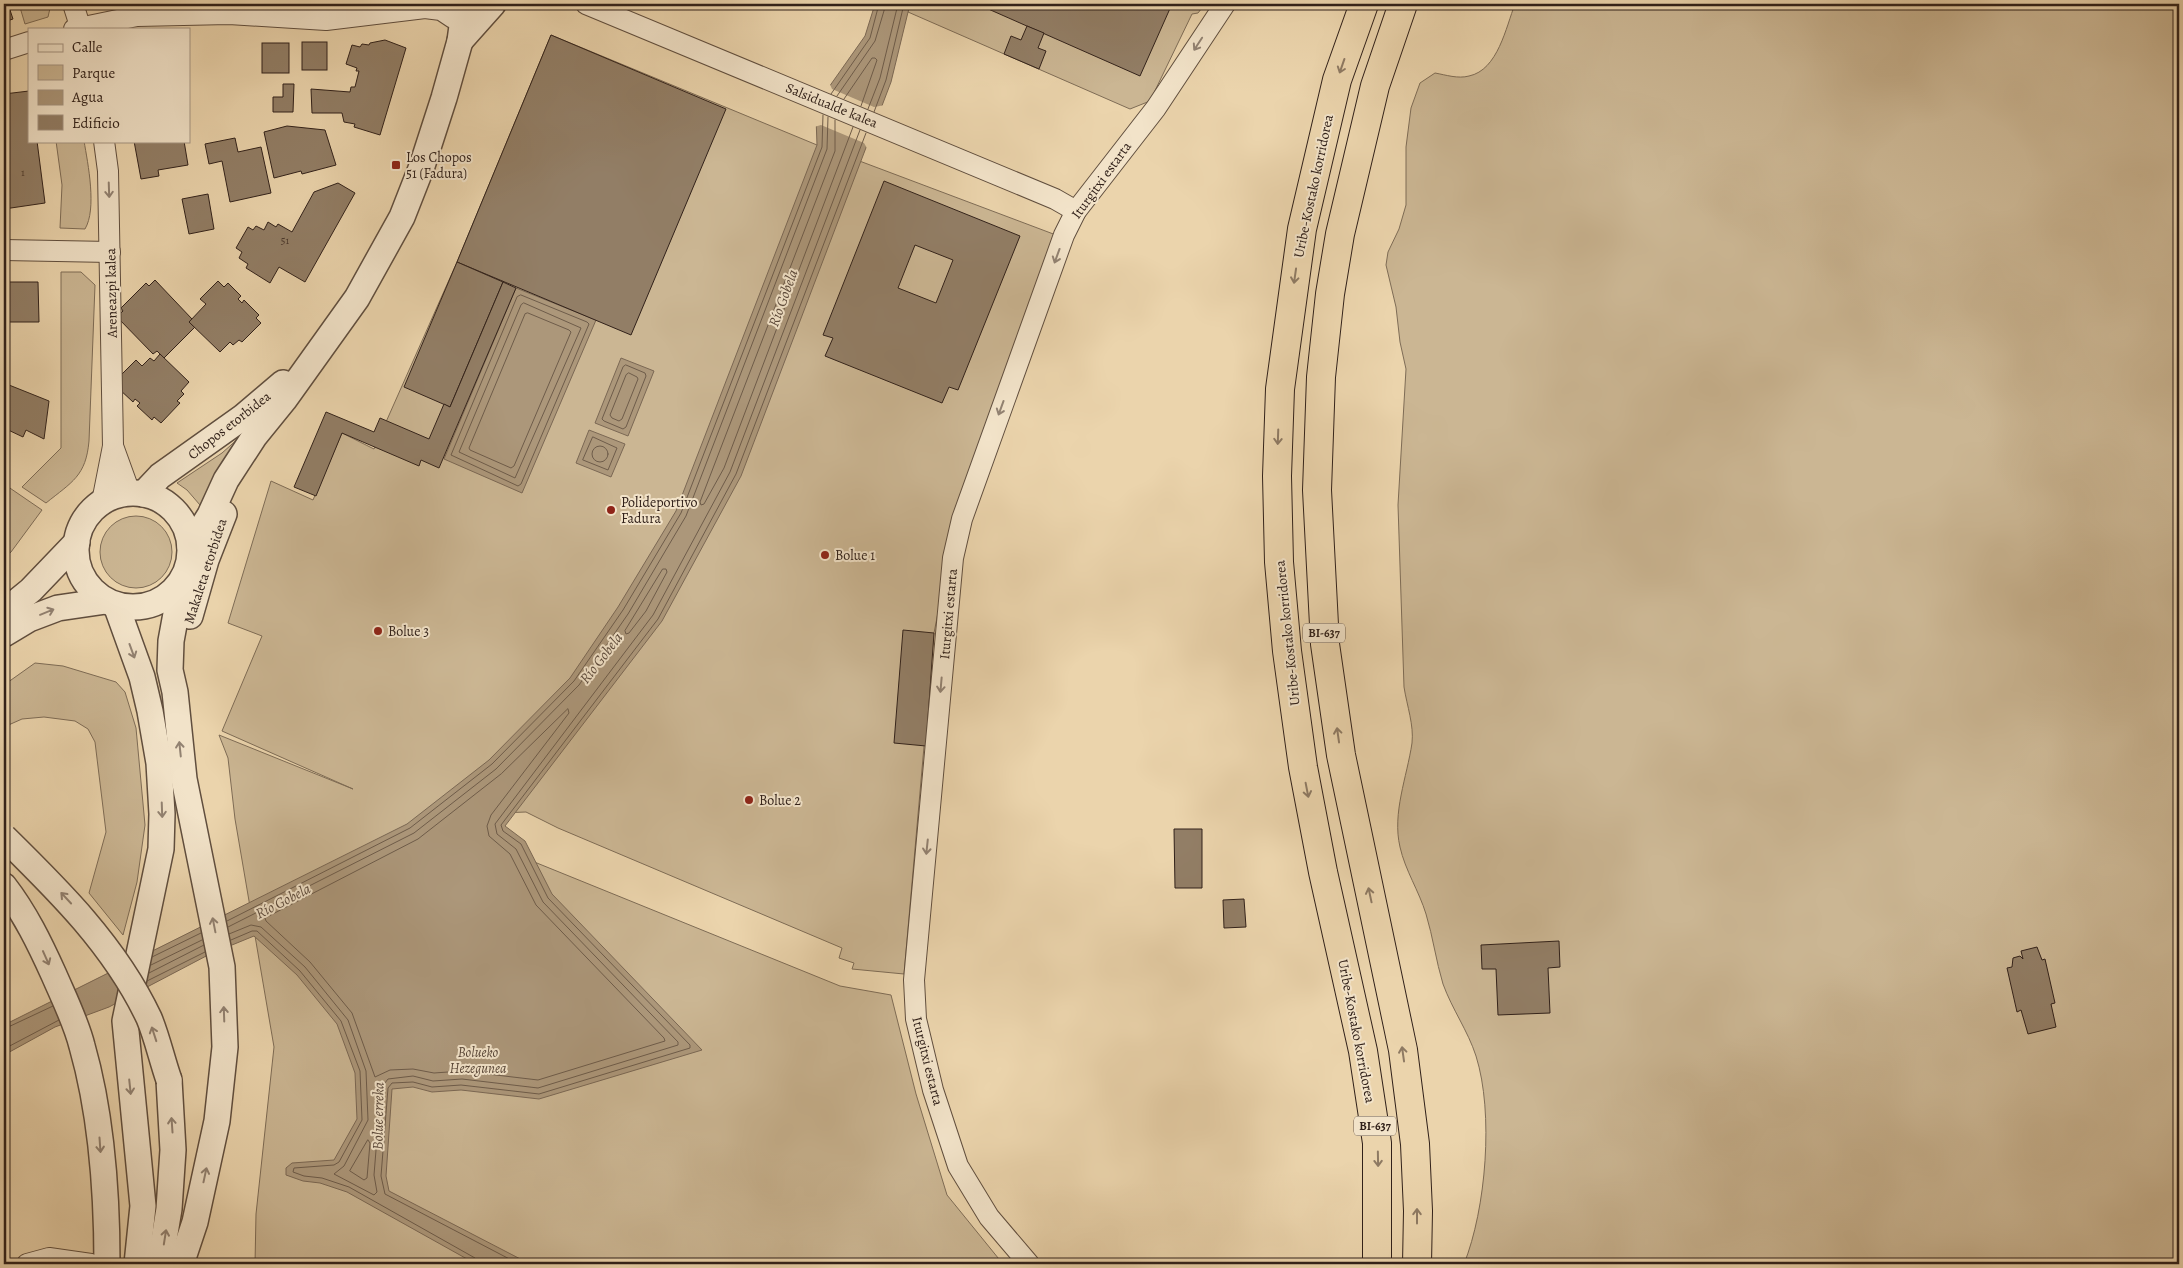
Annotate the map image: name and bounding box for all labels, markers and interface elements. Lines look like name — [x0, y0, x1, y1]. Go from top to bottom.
legend — [28, 28, 190, 142]
text: Calle — [72, 37, 103, 57]
one-way arrow — [1193, 37, 1203, 51]
one-way arrow — [1337, 58, 1346, 73]
text: Parque — [72, 63, 115, 83]
street label: Salsidualde kalea — [783, 78, 881, 133]
text: Agua — [71, 87, 103, 107]
street label: Uribe-Kostako korridorea — [1289, 112, 1338, 260]
text: Edificio — [72, 113, 120, 133]
street label: Iturgitxi estarta — [1067, 137, 1136, 223]
place label: Los Chopos 51 (Fadura) — [406, 148, 472, 183]
marker: Los Chopos 51 (Fadura) — [390, 159, 402, 171]
house number: 1 — [21, 165, 25, 180]
one-way arrow — [104, 181, 114, 197]
house number: 51 — [281, 233, 289, 248]
street label: Areneazpi kalea — [101, 247, 122, 339]
one-way arrow — [1052, 247, 1061, 263]
water label: Río Gobela — [763, 267, 803, 329]
one-way arrow — [1290, 267, 1300, 283]
street label: Chopos etorbidea — [184, 387, 275, 464]
one-way arrow — [996, 400, 1005, 415]
one-way arrow — [1273, 428, 1283, 445]
place label: Polideportivo Fadura — [621, 493, 698, 528]
marker: Polideportivo Fadura — [605, 504, 617, 516]
street label: Makaleta etorbidea — [179, 516, 232, 626]
place label: Bolue 1 — [835, 546, 875, 565]
marker: Bolue 1 — [819, 549, 831, 561]
street label: Uribe-Kostako korridorea — [1270, 559, 1305, 707]
street label: Iturgitxi estarta — [935, 567, 962, 660]
one-way arrow — [39, 607, 54, 616]
place label: Bolue 3 — [388, 622, 429, 641]
road number: BI-637 — [1303, 624, 1345, 642]
marker: Bolue 3 — [372, 625, 384, 637]
water label: Río Gobela — [575, 628, 627, 688]
one-way arrow — [128, 642, 137, 658]
one-way arrow — [936, 677, 946, 693]
one-way arrow — [1333, 728, 1343, 744]
one-way arrow — [175, 742, 185, 758]
one-way arrow — [1303, 782, 1313, 798]
place label: Bolue 2 — [759, 791, 801, 810]
marker: Bolue 2 — [743, 794, 755, 806]
one-way arrow — [157, 801, 166, 817]
one-way arrow — [922, 839, 932, 855]
water label: Río Gobela — [252, 879, 314, 923]
one-way arrow — [1365, 887, 1374, 903]
one-way arrow — [60, 892, 72, 905]
one-way arrow — [209, 918, 218, 934]
one-way arrow — [42, 950, 52, 965]
street label: Uribe-Kostako korridorea — [1333, 958, 1380, 1105]
one-way arrow — [219, 1006, 229, 1022]
street label: Iturgitxi estarta — [907, 1015, 948, 1108]
one-way arrow — [148, 1026, 158, 1042]
park label: Bolueko Hezegunea — [450, 1043, 507, 1078]
one-way arrow — [1398, 1046, 1408, 1062]
one-way arrow — [126, 1078, 135, 1094]
water label: Bolue erreka — [367, 1082, 389, 1150]
road number: BI-637 — [1354, 1116, 1396, 1136]
one-way arrow — [167, 1118, 176, 1134]
one-way arrow — [96, 1136, 105, 1152]
one-way arrow — [1373, 1151, 1382, 1167]
one-way arrow — [201, 1167, 211, 1183]
one-way arrow — [1412, 1208, 1422, 1224]
one-way arrow — [160, 1229, 170, 1245]

